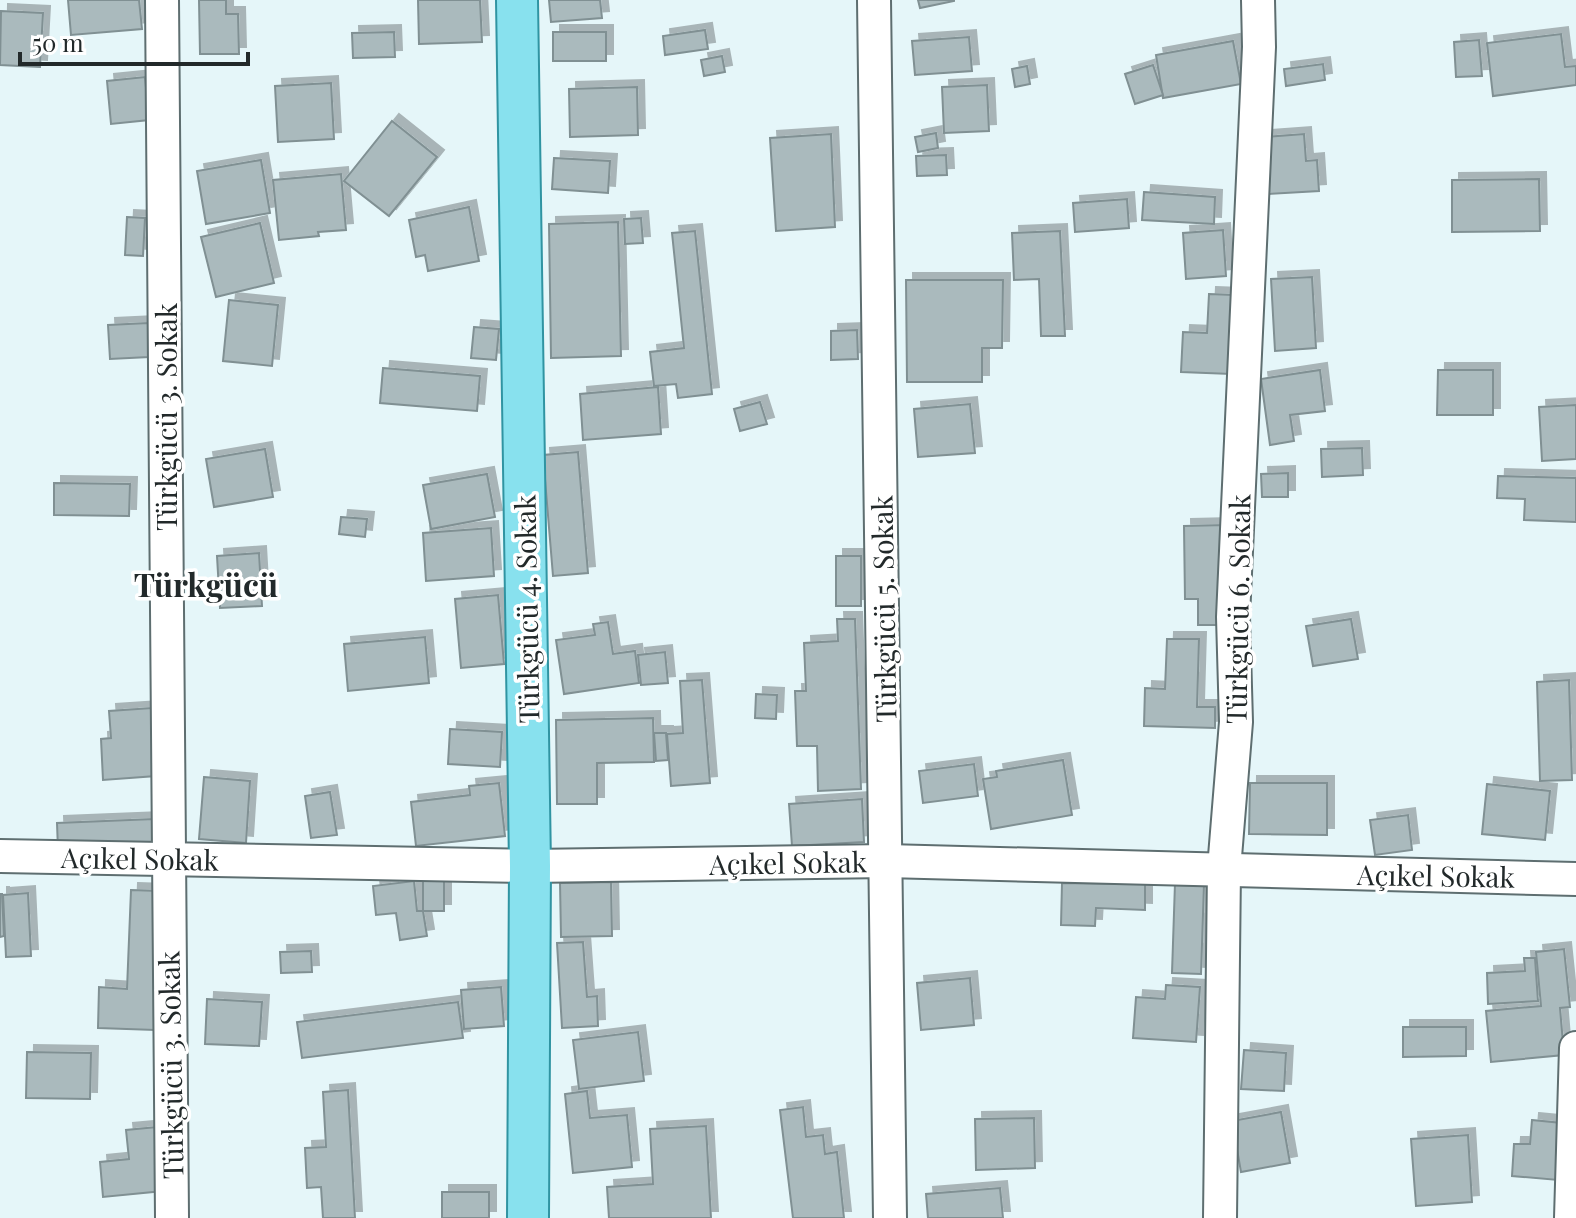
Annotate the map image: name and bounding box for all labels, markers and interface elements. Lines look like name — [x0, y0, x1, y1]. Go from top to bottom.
scale bar — [20, 16, 248, 66]
text: 50 m — [32, 26, 84, 58]
street label: Türkgücü 3. Sokak — [147, 302, 184, 531]
street label: Türkgücü 6. Sokak — [1216, 493, 1258, 724]
street label: Türkgücü 4. Sokak — [505, 494, 546, 724]
street label: Türkgücü 5. Sokak — [863, 495, 903, 723]
district label: Türkgücü — [134, 562, 278, 605]
street label: Açıkel Sokak — [60, 838, 220, 878]
street label: Açıkel Sokak — [708, 842, 868, 882]
street label: Açıkel Sokak — [1356, 855, 1516, 895]
street label: Türkgücü 3. Sokak — [150, 950, 190, 1179]

